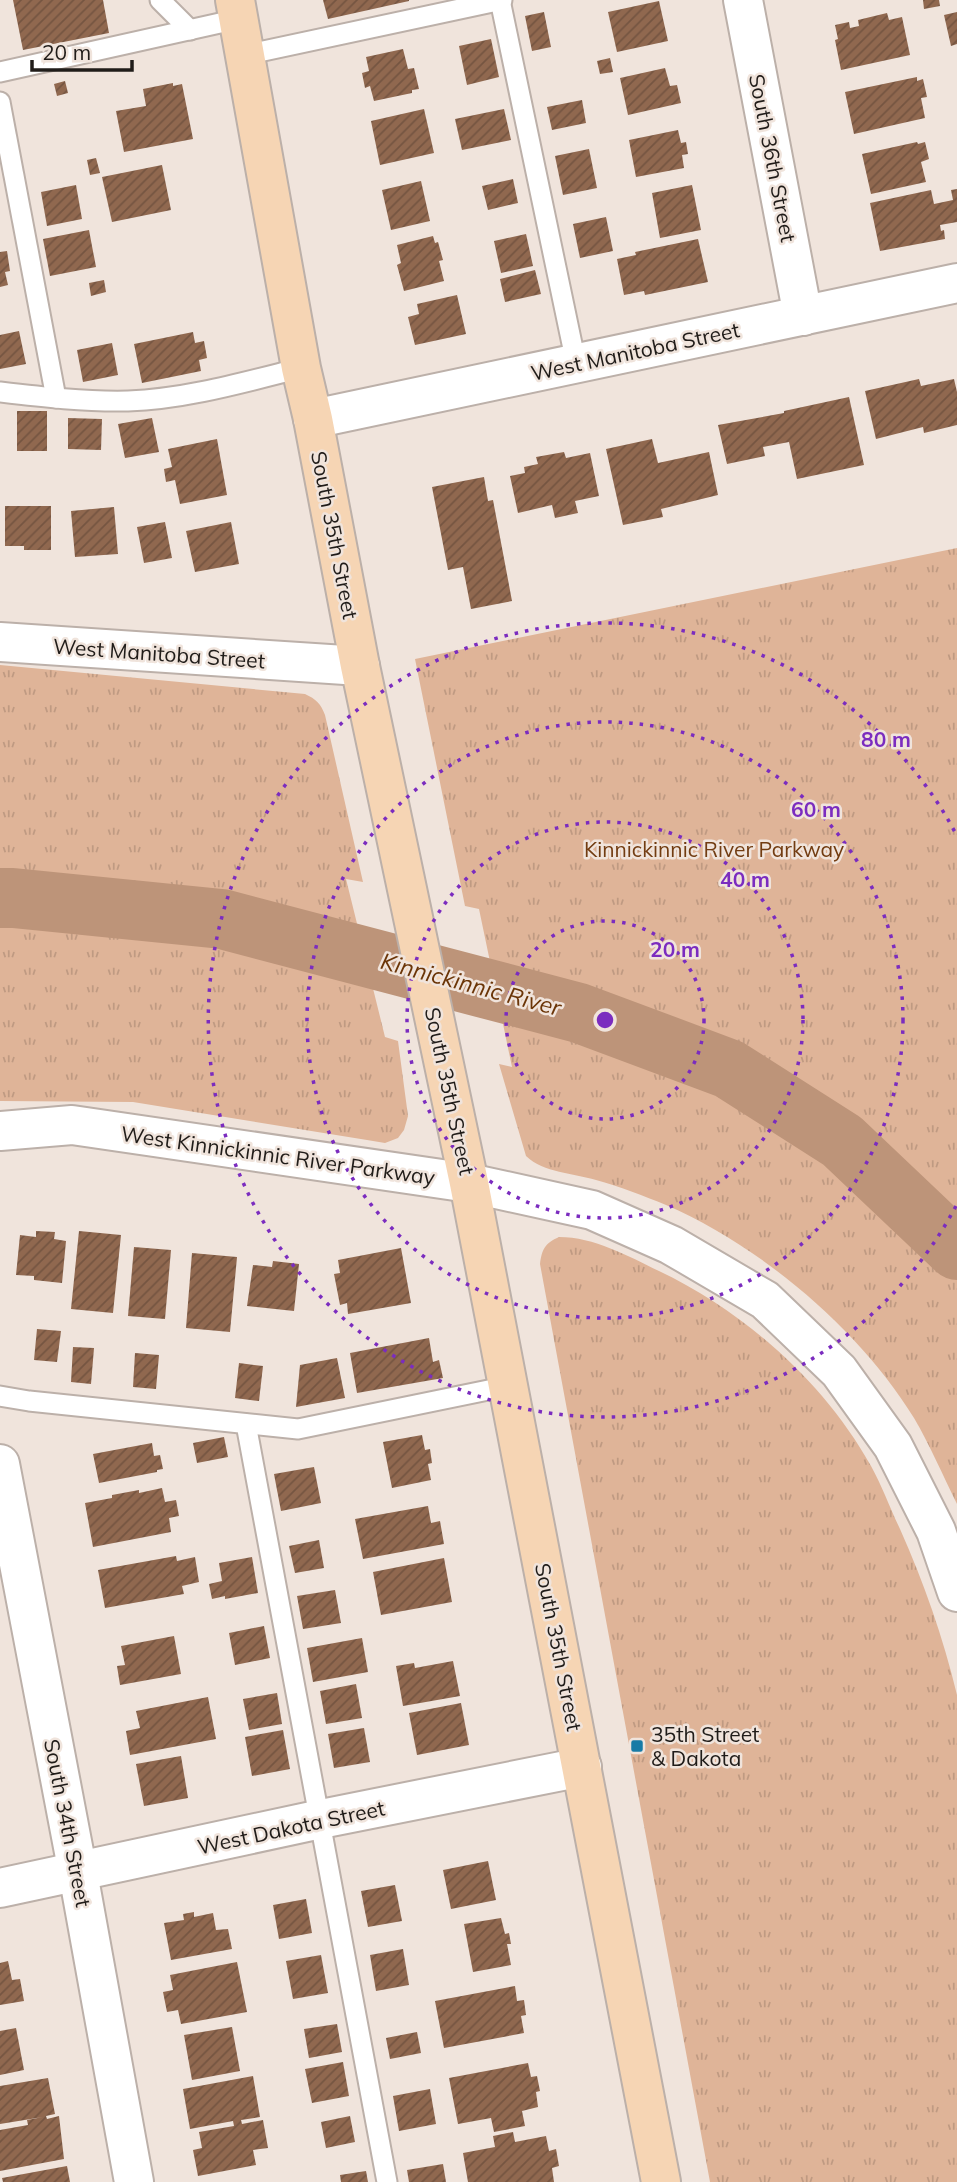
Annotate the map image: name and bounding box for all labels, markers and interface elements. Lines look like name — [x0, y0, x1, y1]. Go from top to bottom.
scale bar — [32, 28, 131, 72]
text: 20 m — [42, 39, 91, 65]
street label: South 36th Street — [744, 72, 802, 244]
street label: West Manitoba Street — [528, 316, 742, 386]
street label: South 35th Street — [306, 449, 364, 621]
street label: West Manitoba Street — [52, 633, 266, 673]
text: 80 m — [861, 726, 911, 752]
text: 60 m — [791, 796, 841, 822]
park label: Kinnickinnic River Parkway — [584, 836, 844, 862]
text: 40 m — [720, 866, 770, 892]
text: 20 m — [650, 936, 700, 962]
water label: Kinnickinnic River — [378, 946, 566, 1022]
street label: South 35th Street — [420, 1005, 480, 1177]
centre of rings — [593, 1008, 617, 1032]
street label: West Kinnickinnic River Parkway — [119, 1120, 437, 1190]
street label: South 35th Street — [530, 1561, 588, 1733]
place label: 35th Street & Dakota — [651, 1721, 759, 1771]
street label: South 34th Street — [39, 1737, 97, 1909]
marker: 35th Street & Dakota — [629, 1738, 645, 1754]
street label: West Dakota Street — [195, 1794, 387, 1860]

